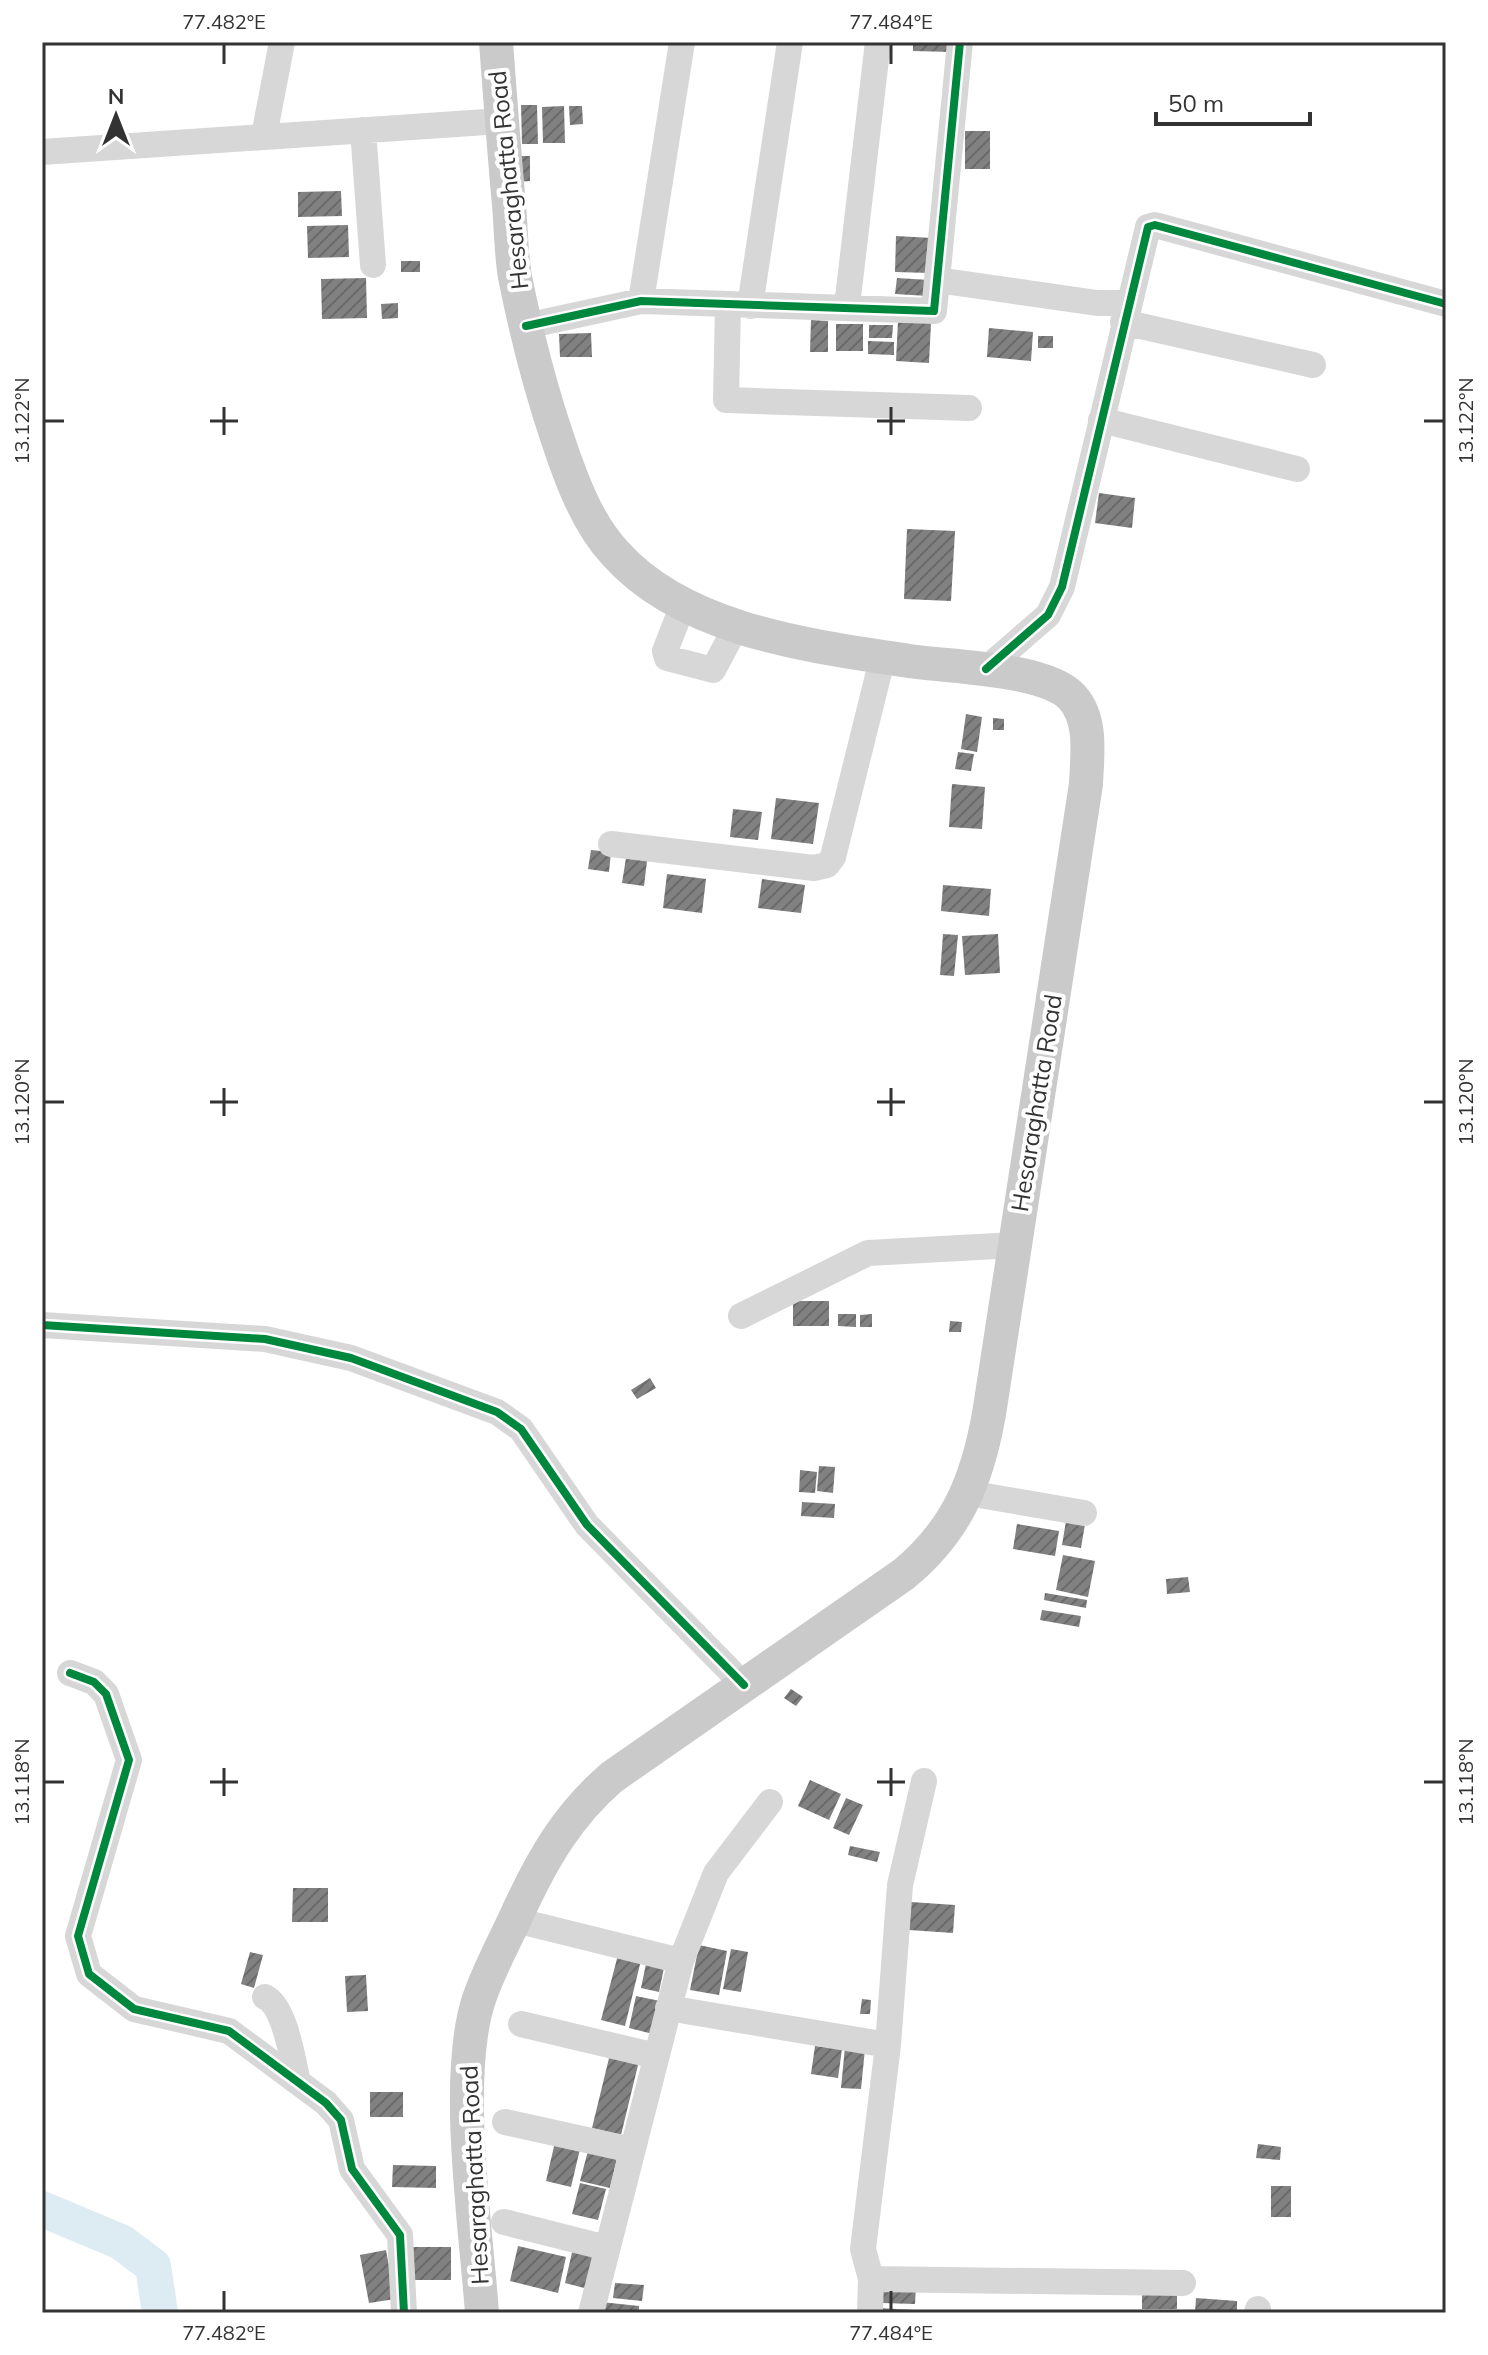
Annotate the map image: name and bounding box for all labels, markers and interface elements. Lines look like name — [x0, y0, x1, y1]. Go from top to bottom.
text: 77.482°E — [182, 9, 266, 34]
text: 77.484°E — [849, 9, 933, 34]
street label: Hesaraghatta Road — [482, 69, 534, 291]
north arrow — [76, 76, 156, 156]
scale bar — [1156, 76, 1310, 126]
text: N — [108, 82, 124, 110]
text: 50 m — [1168, 88, 1224, 118]
text: 13.122°N — [9, 378, 34, 464]
text: 13.122°N — [1453, 378, 1478, 464]
street label: Hesaraghatta Road — [1004, 992, 1068, 1214]
text: 13.120°N — [9, 1059, 34, 1145]
text: 13.120°N — [1453, 1059, 1478, 1145]
text: 13.118°N — [9, 1739, 34, 1825]
text: 13.118°N — [1453, 1739, 1478, 1825]
street label: Hesaraghatta Road — [453, 2065, 495, 2286]
text: 77.482°E — [182, 2320, 266, 2345]
text: 77.484°E — [849, 2320, 933, 2345]

